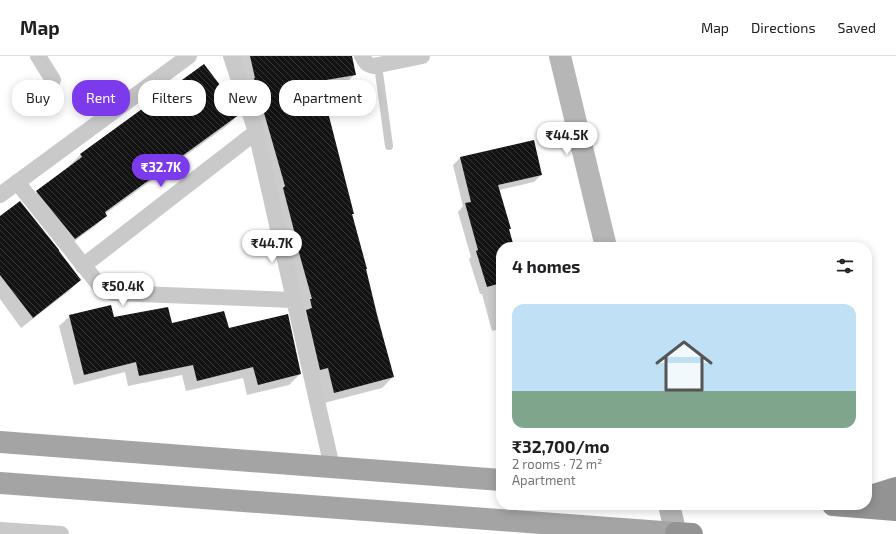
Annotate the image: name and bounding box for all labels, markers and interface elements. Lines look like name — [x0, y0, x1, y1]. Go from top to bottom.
text: Map — [20, 16, 60, 39]
text: Map — [701, 19, 729, 36]
text: Directions — [751, 19, 816, 36]
text: Saved — [838, 19, 876, 36]
chip: Buy — [12, 80, 64, 116]
chip: Rent — [72, 80, 130, 116]
chip: Filters — [138, 80, 206, 116]
chip: New — [214, 80, 271, 116]
chip: Apartment — [279, 80, 376, 116]
pin: ₹44.5K — [534, 122, 600, 156]
text: ₹44.5K — [546, 127, 588, 143]
pin: ₹32.7K — [128, 154, 194, 188]
text: ₹32.7K — [141, 159, 181, 175]
pin: ₹44.7K — [239, 230, 305, 264]
text: ₹44.7K — [251, 235, 293, 251]
icon: filters — [834, 255, 856, 277]
text: 4 homes — [512, 256, 580, 276]
pin: ₹50.4K — [90, 273, 156, 307]
text: ₹50.4K — [102, 278, 144, 294]
icon: home — [648, 330, 720, 402]
text: ₹32,700/mo — [512, 436, 609, 456]
text: 2 rooms · 72 m² — [512, 456, 603, 472]
text: Apartment — [512, 472, 576, 488]

